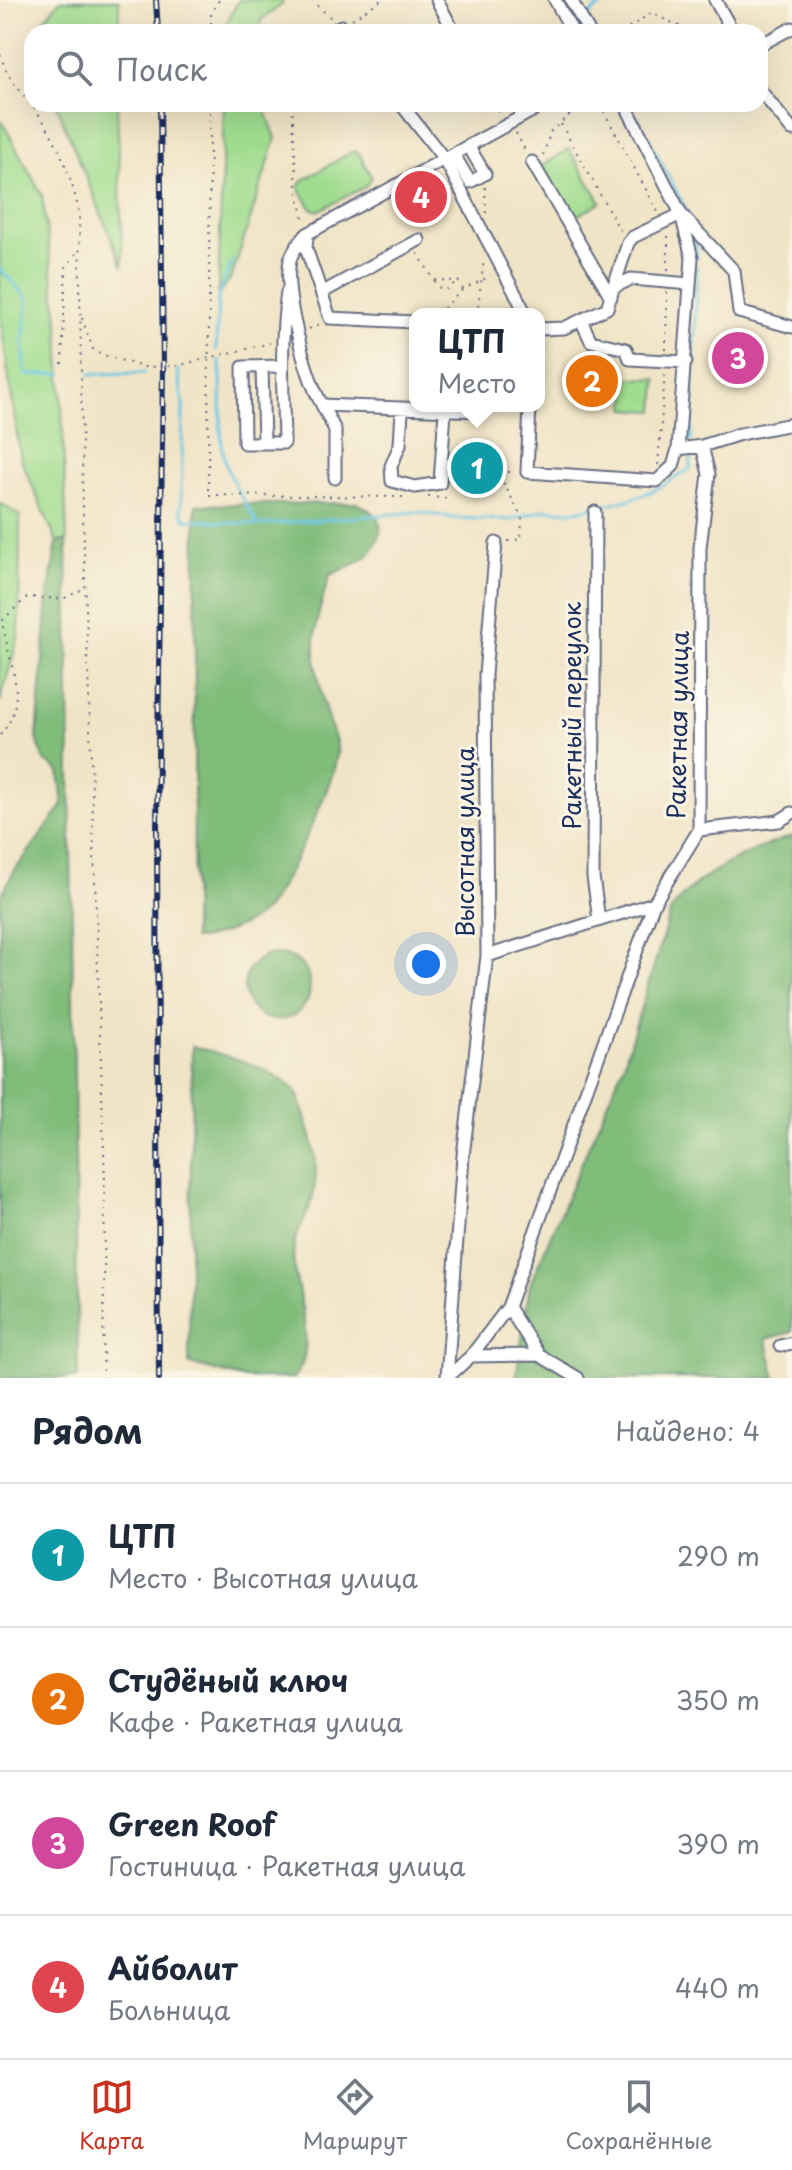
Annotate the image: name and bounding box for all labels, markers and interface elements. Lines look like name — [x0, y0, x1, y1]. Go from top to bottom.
search box — [24, 24, 768, 112]
icon: search — [52, 46, 96, 90]
text: Поиск — [116, 46, 207, 91]
pin: 4 — [395, 167, 447, 227]
popup — [409, 308, 545, 412]
text: ЦТП — [437, 318, 506, 363]
pin: 3 — [712, 328, 764, 388]
pin: 2 — [566, 351, 618, 411]
text: Место — [437, 363, 517, 402]
pin: 1 — [451, 438, 503, 498]
street label: Ракетный переулок — [553, 601, 589, 830]
street label: Ракетная улица — [657, 630, 697, 820]
street label: Высотная улица — [446, 747, 482, 937]
your location — [406, 944, 446, 984]
text: Рядом — [32, 1404, 143, 1456]
text: Найдено: 4 — [615, 1411, 760, 1450]
text: ЦТП — [108, 1513, 176, 1558]
text: 1 — [52, 1536, 64, 1575]
text: 290 m — [677, 1536, 760, 1575]
text: Место · Высотная улица — [108, 1558, 418, 1597]
text: Студёный ключ — [108, 1657, 348, 1702]
text: 2 — [49, 1680, 67, 1719]
text: 350 m — [676, 1680, 760, 1719]
text: Кафе · Ракетная улица — [108, 1702, 403, 1741]
text: Green Roof — [108, 1801, 276, 1846]
text: 3 — [49, 1824, 67, 1863]
text: 390 m — [676, 1824, 760, 1863]
text: Гостиница · Ракетная улица — [108, 1846, 465, 1885]
text: Айболит — [108, 1945, 237, 1990]
text: 4 — [49, 1968, 67, 2007]
text: 440 m — [675, 1968, 760, 2007]
text: Больница — [108, 1990, 230, 2029]
tab: Карта — [79, 2075, 144, 2156]
tab: Маршрут — [303, 2075, 407, 2156]
tab: Сохранённые — [566, 2075, 713, 2156]

